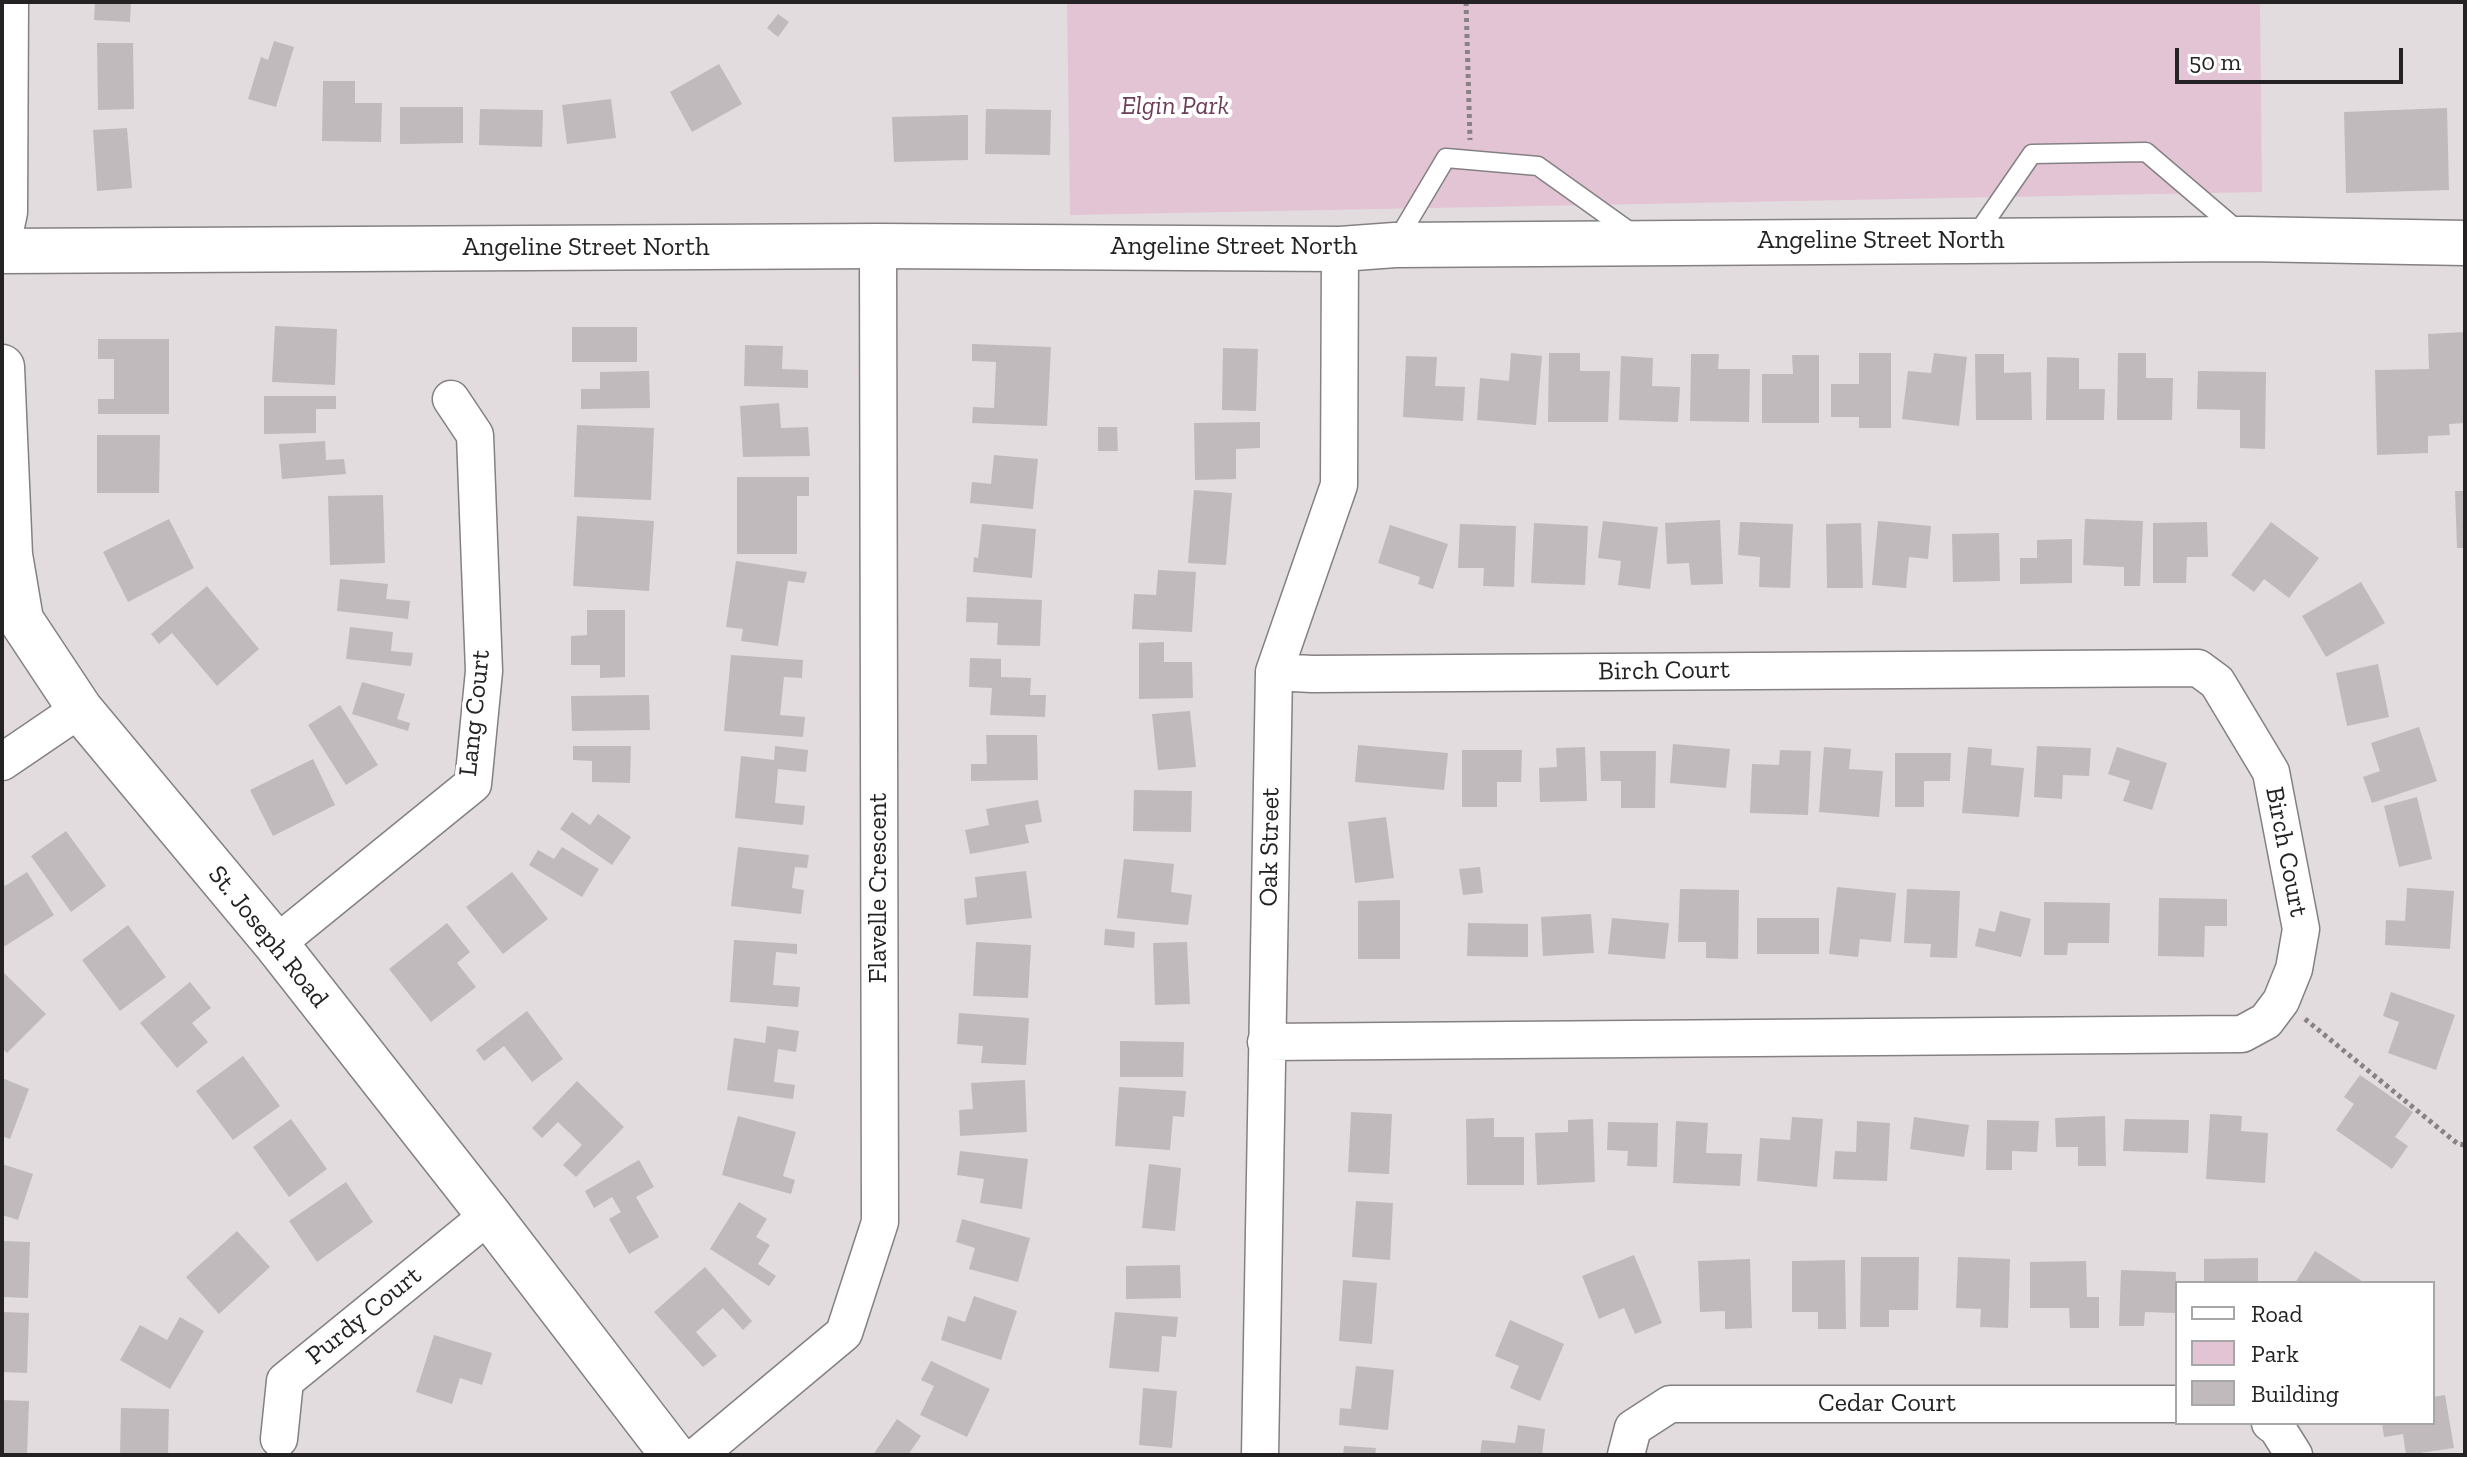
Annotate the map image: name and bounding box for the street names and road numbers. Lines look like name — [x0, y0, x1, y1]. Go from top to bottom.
street label: Angeline Street North — [1758, 225, 2004, 257]
street label: Angeline Street North — [1111, 231, 1357, 263]
street label: Angeline Street North — [463, 232, 709, 264]
street label: Lang Court — [453, 648, 497, 778]
street label: Birch Court — [1598, 654, 1730, 688]
street label: Birch Court — [2258, 784, 2314, 920]
street label: Oak Street — [1253, 787, 1287, 907]
street label: Flavelle Crescent — [863, 793, 895, 983]
street label: St. Joseph Road — [201, 860, 335, 1014]
street label: Purdy Court — [300, 1260, 428, 1372]
street label: Cedar Court — [1818, 1388, 1956, 1420]

